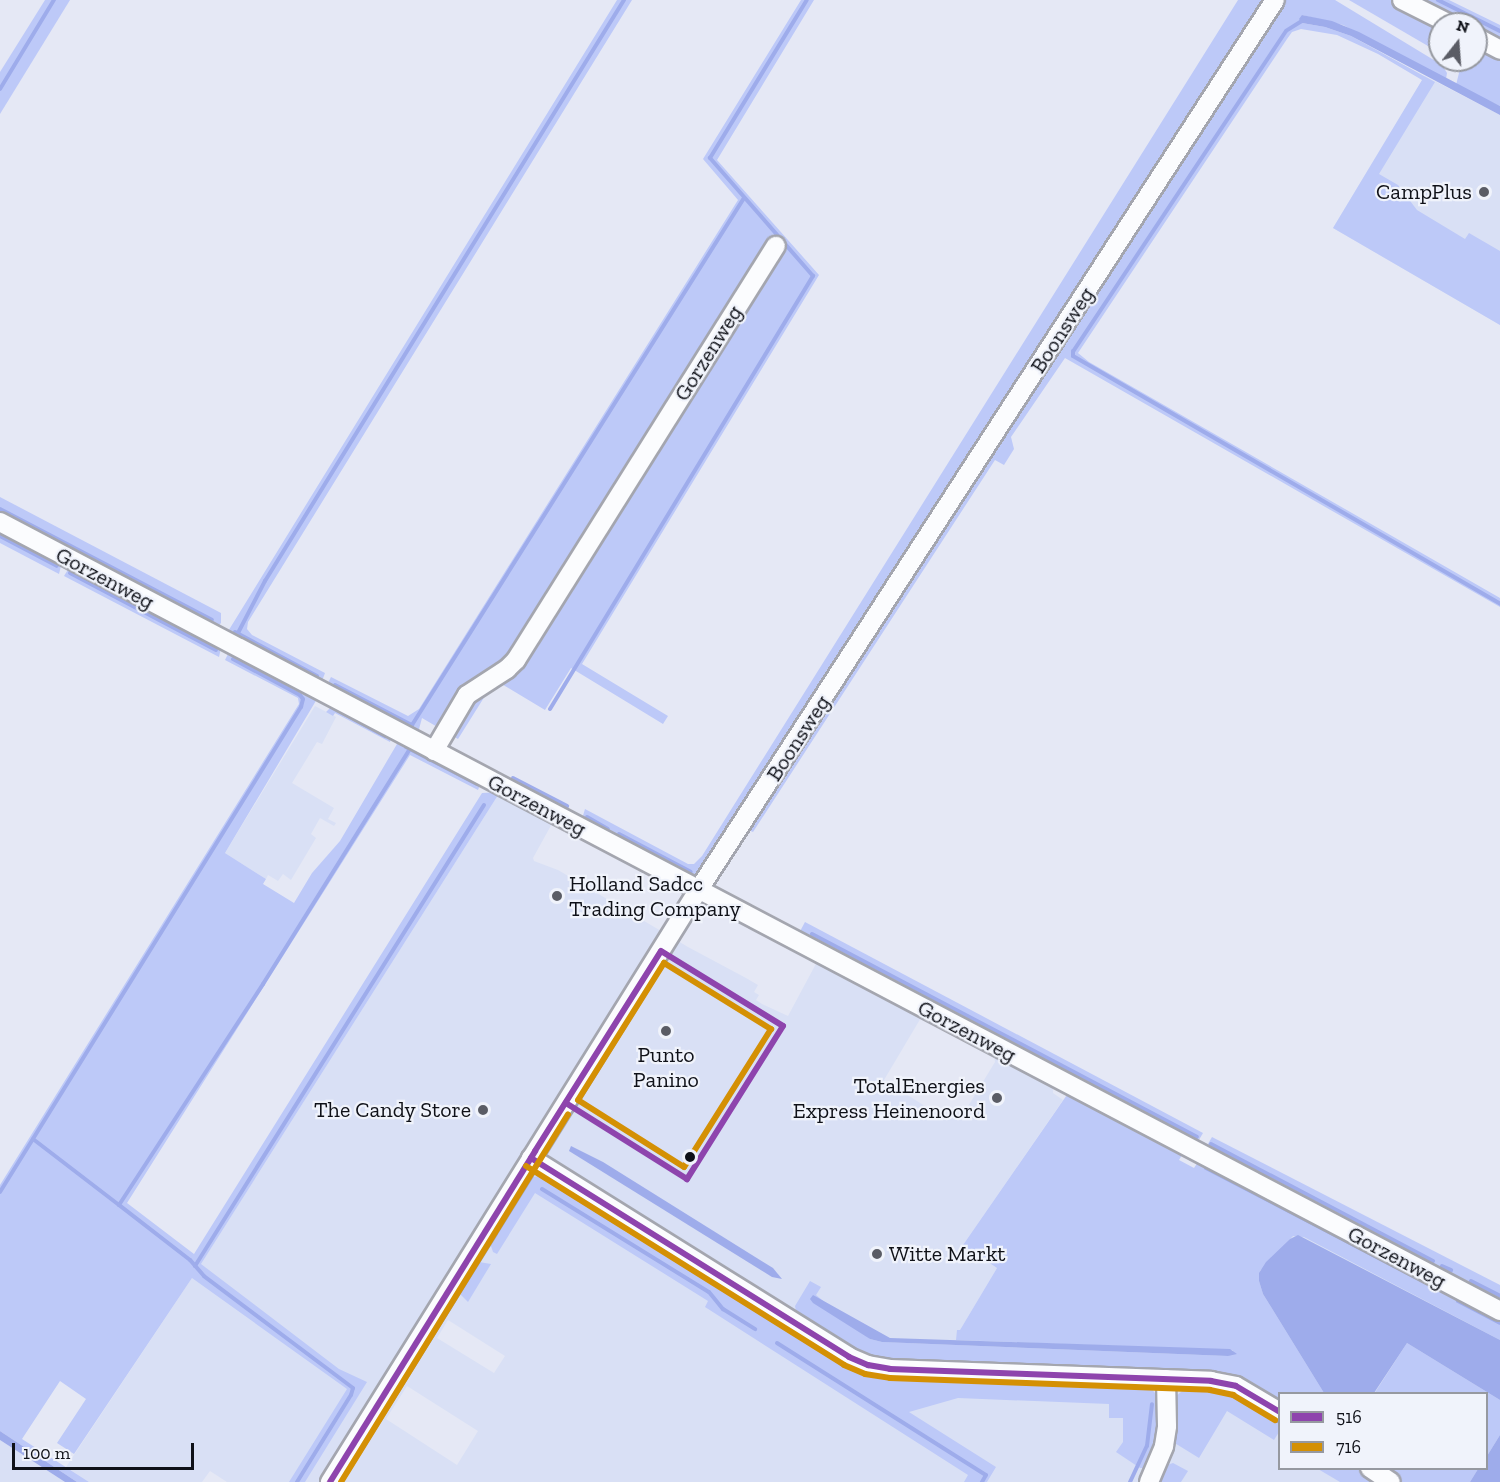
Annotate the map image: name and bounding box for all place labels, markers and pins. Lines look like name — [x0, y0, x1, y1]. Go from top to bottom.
place label: CampPlus — [1376, 179, 1472, 205]
marker: CampPlus — [1477, 185, 1491, 199]
place label: Holland Sadcc Trading Company — [569, 870, 741, 921]
marker: Holland Sadcc Trading Company — [550, 889, 564, 903]
marker: Punto Panino — [659, 1024, 673, 1038]
place label: Punto Panino — [633, 1041, 699, 1092]
place label: TotalEnergies Express Heinenoord — [793, 1072, 985, 1124]
marker: TotalEnergies Express Heinenoord — [990, 1091, 1004, 1105]
place label: The Candy Store — [313, 1097, 471, 1123]
marker: The Candy Store — [476, 1103, 490, 1117]
unlabelled marker — [684, 1151, 696, 1163]
place label: Witte Markt — [889, 1241, 1006, 1267]
marker: Witte Markt — [870, 1247, 884, 1261]

